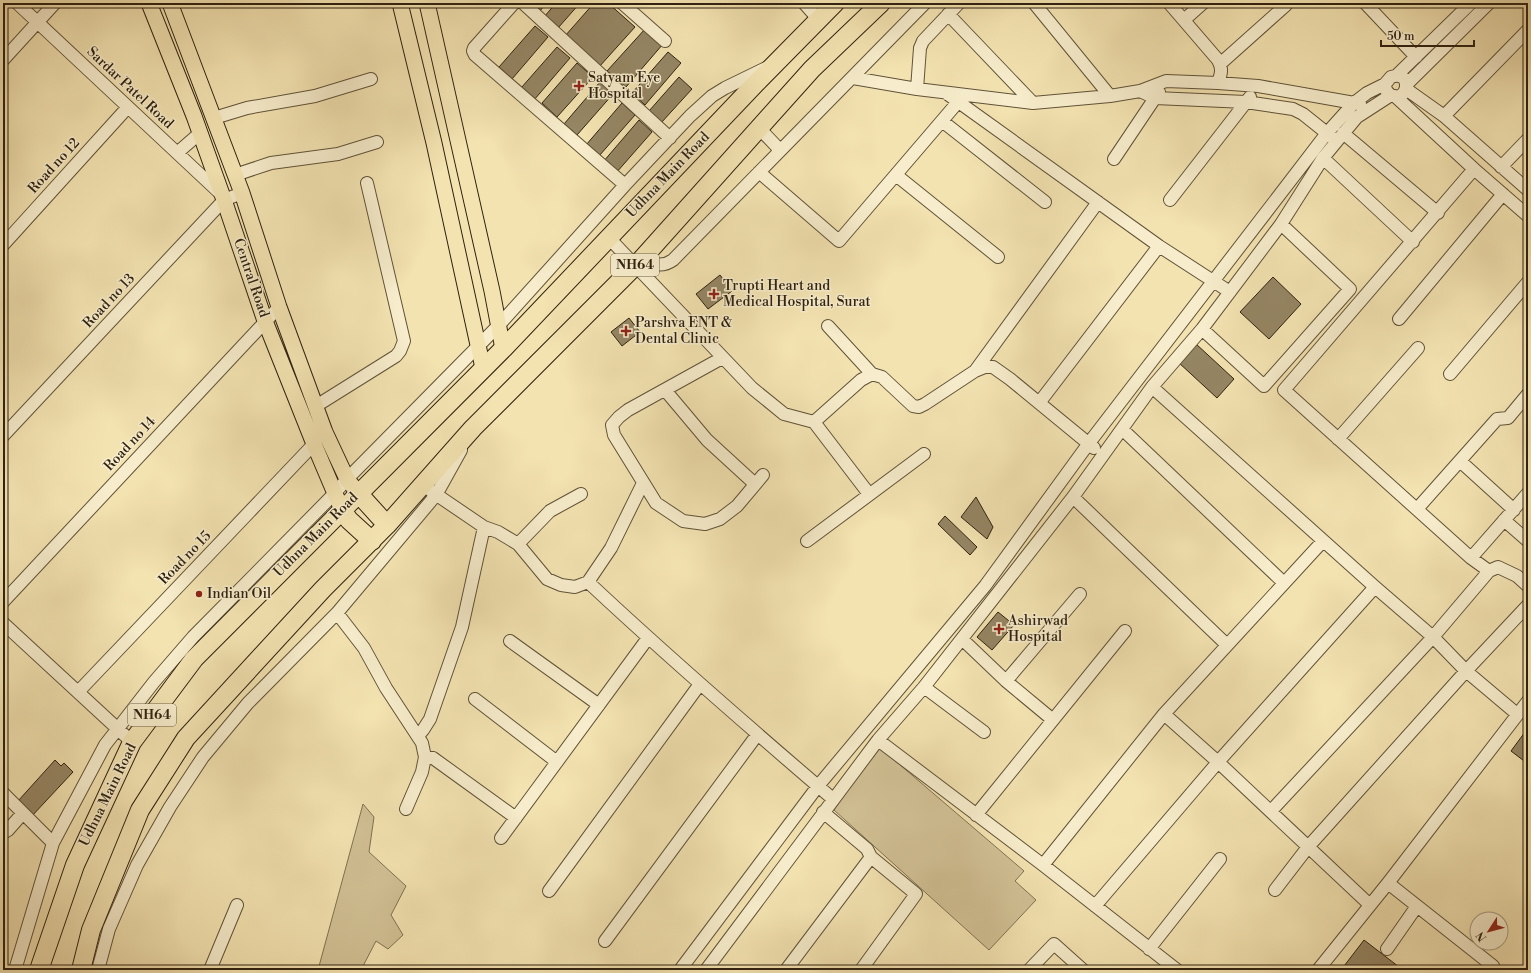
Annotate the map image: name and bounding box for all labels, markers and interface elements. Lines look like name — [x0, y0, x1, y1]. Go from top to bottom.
scale bar — [1381, 22, 1474, 48]
text: 50 m — [1387, 29, 1415, 44]
street label: Sardar Patel Road — [83, 43, 177, 133]
place label: Satyam Eye Hospital — [588, 69, 660, 103]
marker: Satyam Eye Hospital — [573, 80, 585, 92]
street label: Udhna Main Road — [622, 128, 714, 222]
street label: Road no 12 — [24, 134, 84, 198]
street label: Central Road — [229, 236, 273, 320]
road number: NH64 — [611, 254, 659, 276]
street label: Road no 13 — [79, 270, 139, 332]
place label: Trupti Heart and Medical Hospital, Surat — [723, 277, 871, 311]
marker: Trupti Heart and Medical Hospital, Surat — [708, 288, 720, 300]
place label: Parshva ENT & Dental Clinic — [635, 314, 733, 348]
marker: Parshva ENT & Dental Clinic — [620, 325, 632, 337]
street label: Road no 14 — [100, 413, 160, 475]
street label: Udhna Main Road — [270, 489, 362, 581]
street label: Road no 15 — [155, 527, 215, 589]
place label: Indian Oil — [207, 585, 271, 603]
marker: Indian Oil — [194, 589, 204, 599]
place label: Ashirwad Hospital — [1007, 612, 1068, 646]
marker: Ashirwad Hospital — [993, 623, 1005, 635]
road number: NH64 — [128, 704, 176, 726]
street label: Udhna Main Road — [75, 740, 141, 849]
north arrow — [1469, 911, 1509, 951]
text: N — [1473, 928, 1490, 944]

